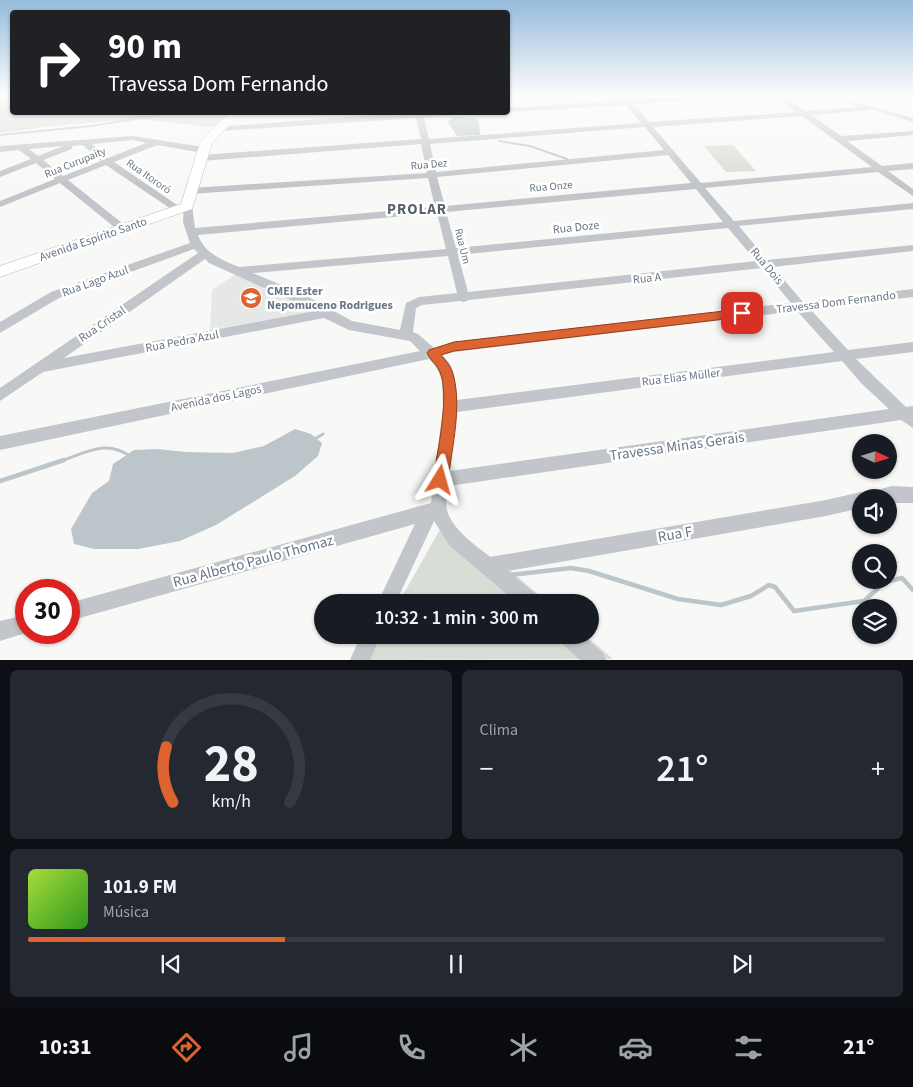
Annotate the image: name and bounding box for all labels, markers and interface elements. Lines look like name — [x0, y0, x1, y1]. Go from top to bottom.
text: 90 m — [108, 22, 182, 72]
icon: right — [25, 30, 90, 95]
text: Travessa Dom Fernando — [108, 68, 329, 100]
street label: Rua Curupaity — [42, 143, 108, 182]
street label: Rua Itororó — [123, 155, 174, 197]
street label: Rua Dez — [410, 155, 448, 174]
street label: Rua Onze — [529, 177, 574, 196]
district label: PROLAR — [387, 199, 447, 220]
street label: Avenida Espírito Santo — [37, 213, 149, 266]
street label: Rua Doze — [552, 217, 600, 238]
street label: Rua Um — [451, 227, 474, 265]
street label: Rua Dois — [746, 244, 787, 289]
street label: Rua Lago Azul — [60, 262, 131, 301]
street label: Rua A — [632, 269, 663, 288]
place label: CMEI Ester Nepomuceno Rodrigues — [267, 283, 393, 314]
school or university icon: CMEI Ester Nepomuceno Rodrigues — [239, 286, 263, 310]
street label: Travessa Dom Fernando — [775, 287, 897, 318]
pin — [721, 292, 763, 334]
icon: arrive — [728, 299, 756, 327]
street label: Rua Cristal — [75, 302, 129, 346]
street label: Rua Pedra Azul — [144, 326, 220, 357]
street label: Rua Elias Müller — [641, 364, 722, 391]
street label: Avenida dos Lagos — [169, 381, 263, 416]
street label: Travessa Minas Gerais — [608, 427, 746, 466]
north arrow — [852, 434, 898, 479]
map controls — [852, 434, 897, 644]
position arrow — [413, 453, 465, 505]
button: sound — [852, 489, 897, 534]
street label: Rua F — [656, 521, 695, 548]
street label: Rua Alberto Paulo Thomaz — [171, 530, 336, 593]
button: search — [852, 544, 897, 589]
speed limit sign: 30 — [15, 579, 80, 644]
button: layers — [852, 599, 897, 644]
text: 10:32 · 1 min · 300 m — [374, 605, 539, 632]
text: Clima — [480, 719, 518, 741]
text: 28 — [203, 728, 258, 802]
text: 21° — [656, 742, 708, 796]
text: − — [480, 749, 493, 789]
text: + — [871, 749, 885, 789]
text: km/h — [211, 789, 251, 814]
text: 101.9 FM — [103, 874, 177, 901]
text: Música — [103, 901, 149, 923]
icon: previous — [157, 950, 185, 978]
icon: pause — [442, 950, 470, 978]
icon: next — [728, 950, 756, 978]
icon: directions — [169, 1030, 204, 1065]
icon: music — [281, 1030, 316, 1065]
icon: phone — [394, 1030, 429, 1065]
icon: climate — [506, 1030, 541, 1065]
icon: car — [618, 1030, 653, 1065]
icon: filters — [731, 1030, 766, 1065]
text: 10:31 — [39, 1031, 92, 1063]
text: 21° — [843, 1031, 874, 1063]

